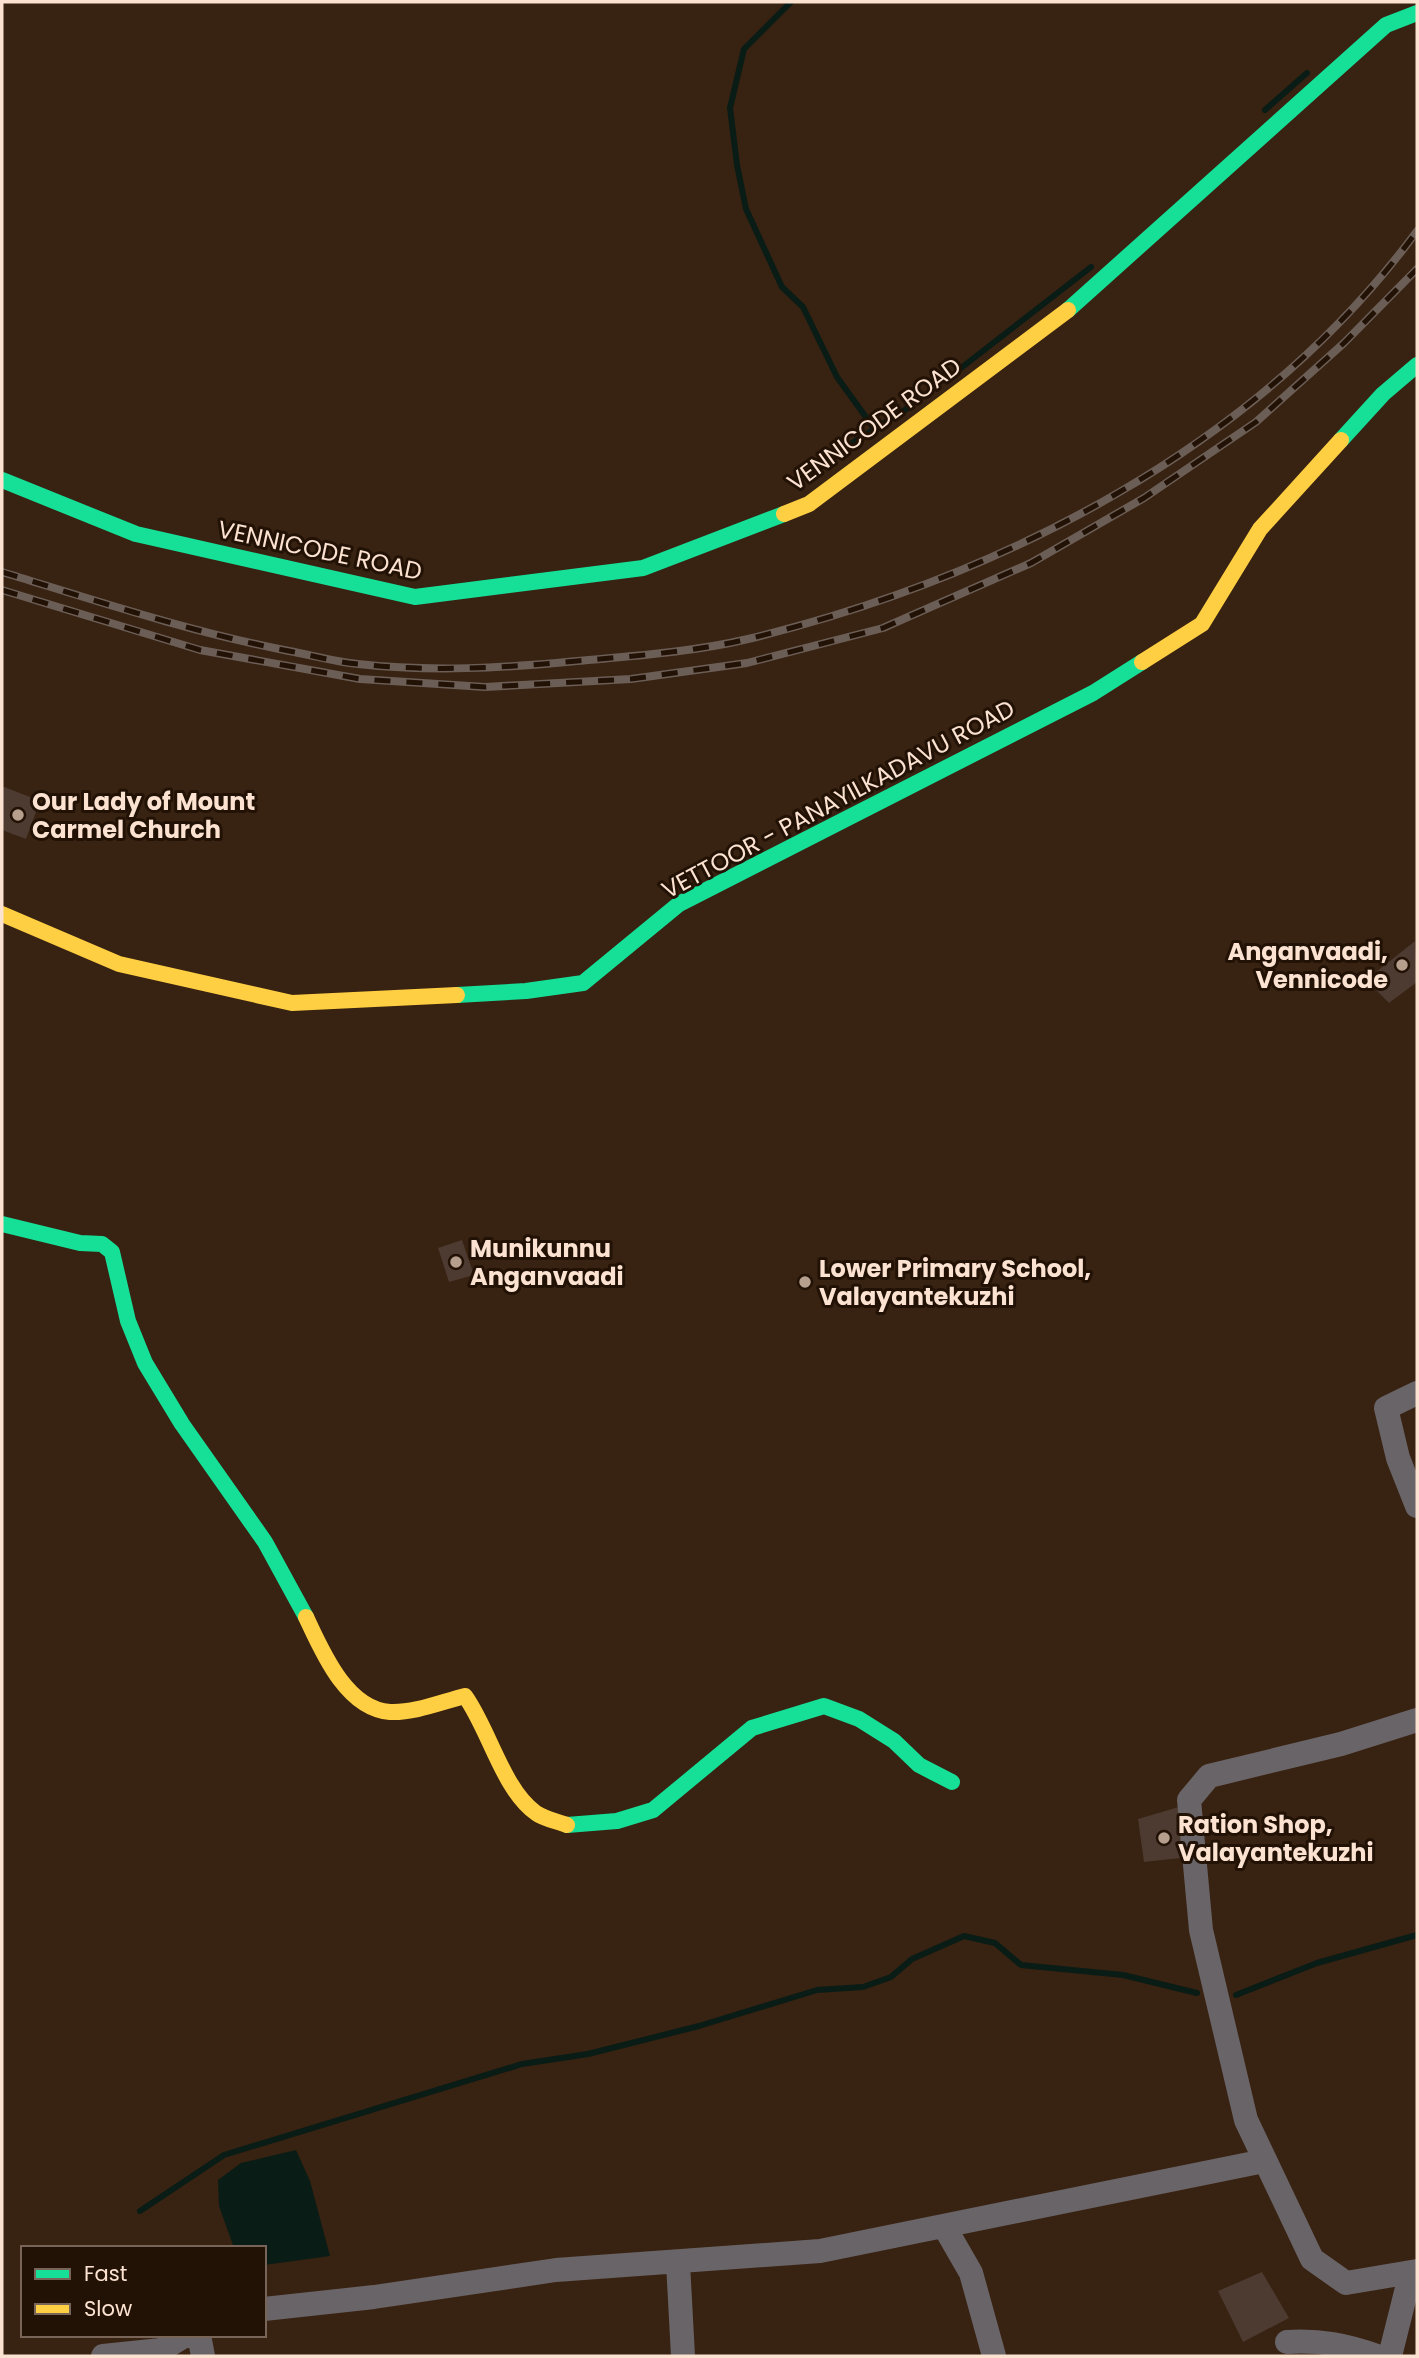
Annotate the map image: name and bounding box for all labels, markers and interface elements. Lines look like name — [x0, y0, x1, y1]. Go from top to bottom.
street label: VENNICODE ROAD — [780, 350, 968, 498]
street label: VENNICODE ROAD — [215, 512, 425, 588]
street label: VETTOOR - PANAYILKADAVU ROAD — [656, 692, 1020, 906]
place label: Our Lady of Mount Carmel Church — [32, 785, 255, 846]
marker: Our Lady of Mount Carmel Church — [10, 807, 26, 823]
place label: Anganvaadi, Vennicode — [1227, 935, 1388, 996]
marker: Anganvaadi, Vennicode — [1394, 957, 1410, 973]
place label: Munikunnu Anganvaadi — [470, 1232, 624, 1293]
place label: Lower Primary School, Valayantekuzhi — [819, 1252, 1091, 1313]
marker: Munikunnu Anganvaadi — [448, 1254, 464, 1270]
marker: Lower Primary School, Valayantekuzhi — [797, 1274, 813, 1290]
place label: Ration Shop, Valayantekuzhi — [1178, 1808, 1374, 1869]
marker: Ration Shop, Valayantekuzhi — [1156, 1830, 1172, 1846]
legend — [21, 2246, 266, 2337]
text: Fast — [84, 2259, 127, 2288]
text: Slow — [84, 2294, 132, 2323]

